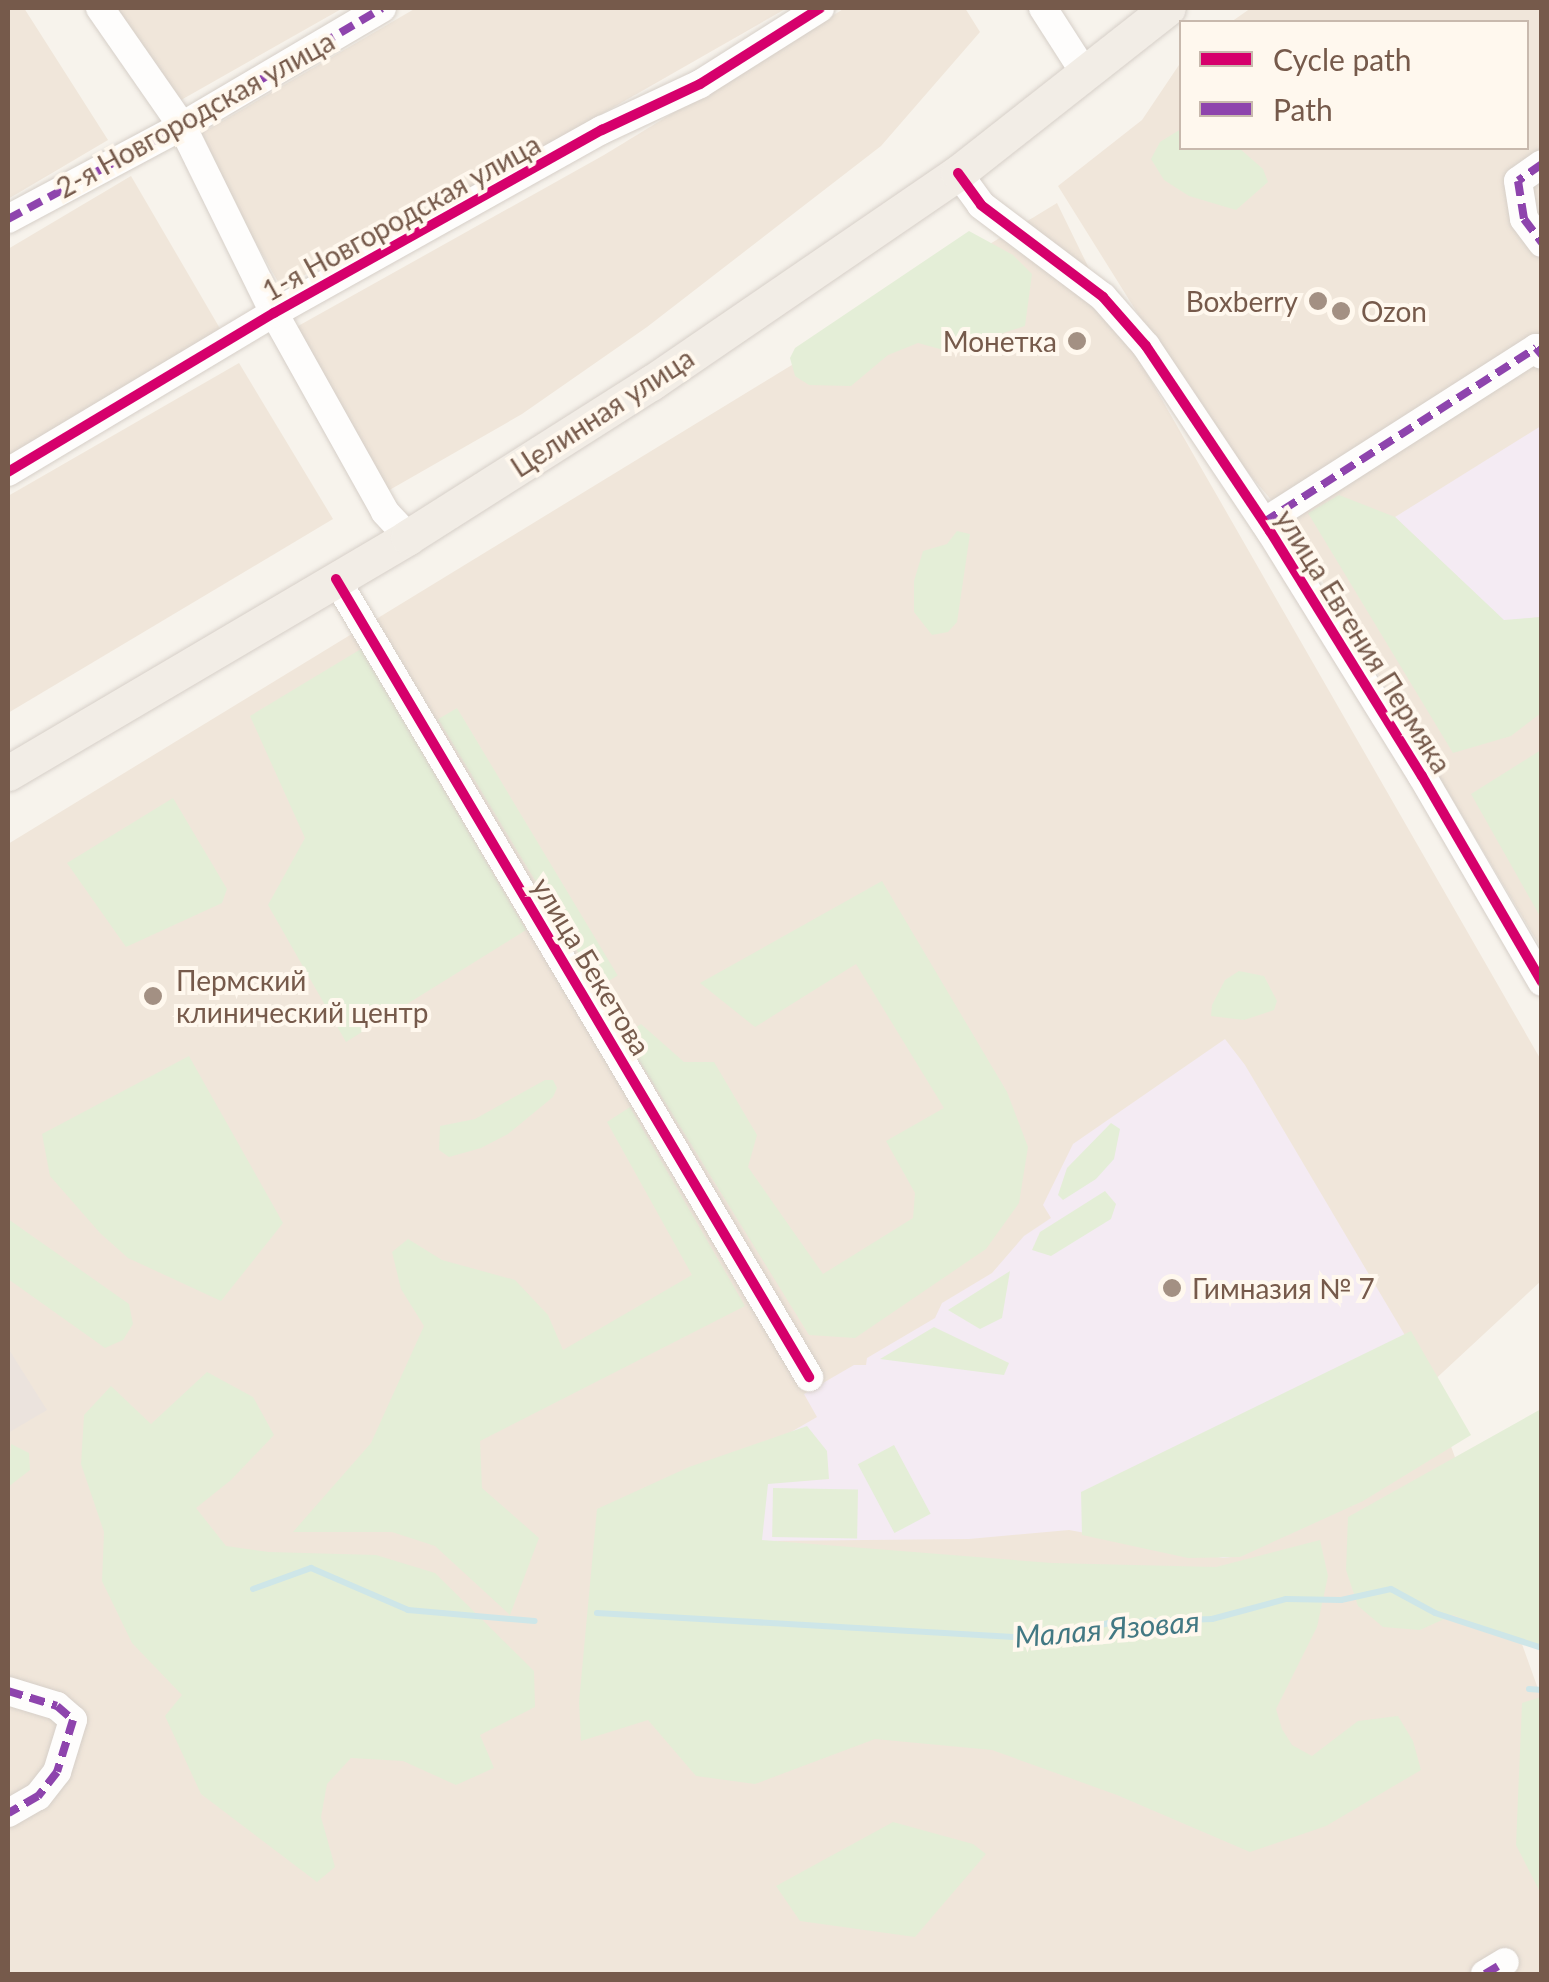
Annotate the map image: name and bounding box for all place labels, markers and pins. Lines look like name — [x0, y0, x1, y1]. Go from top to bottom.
place label: Boxberry — [1186, 284, 1298, 318]
marker: Boxberry — [1307, 290, 1329, 312]
place label: Ozon — [1361, 294, 1427, 328]
marker: Ozon — [1330, 300, 1352, 322]
place label: Монетка — [943, 324, 1057, 358]
marker: Монетка — [1066, 330, 1088, 352]
place label: Пермский клинический центр — [176, 963, 428, 1029]
marker: Пермский клинический центр — [140, 983, 166, 1009]
place label: Гимназия № 7 — [1192, 1271, 1375, 1305]
marker: Гимназия № 7 — [1161, 1277, 1183, 1299]

